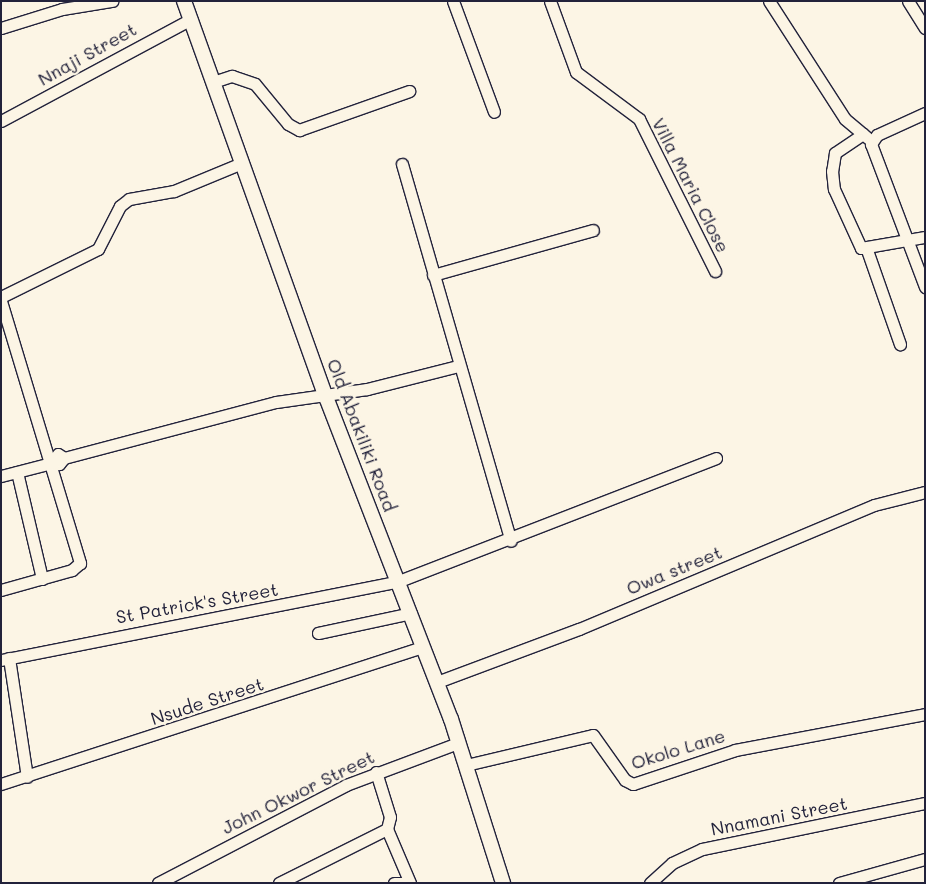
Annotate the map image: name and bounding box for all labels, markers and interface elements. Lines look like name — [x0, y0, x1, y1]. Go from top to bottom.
street label: Nnaji Street — [34, 18, 140, 90]
street label: Villa Maria Close — [648, 114, 734, 256]
street label: Old Abakiliki Road — [323, 356, 401, 514]
street label: Owa street — [623, 541, 725, 599]
street label: St Patrick's Street — [114, 578, 280, 628]
street label: Nsude Street — [148, 673, 266, 729]
street label: Okolo Lane — [628, 724, 728, 774]
street label: John Okwor Street — [218, 746, 378, 838]
street label: Nnamani Street — [709, 792, 849, 840]

